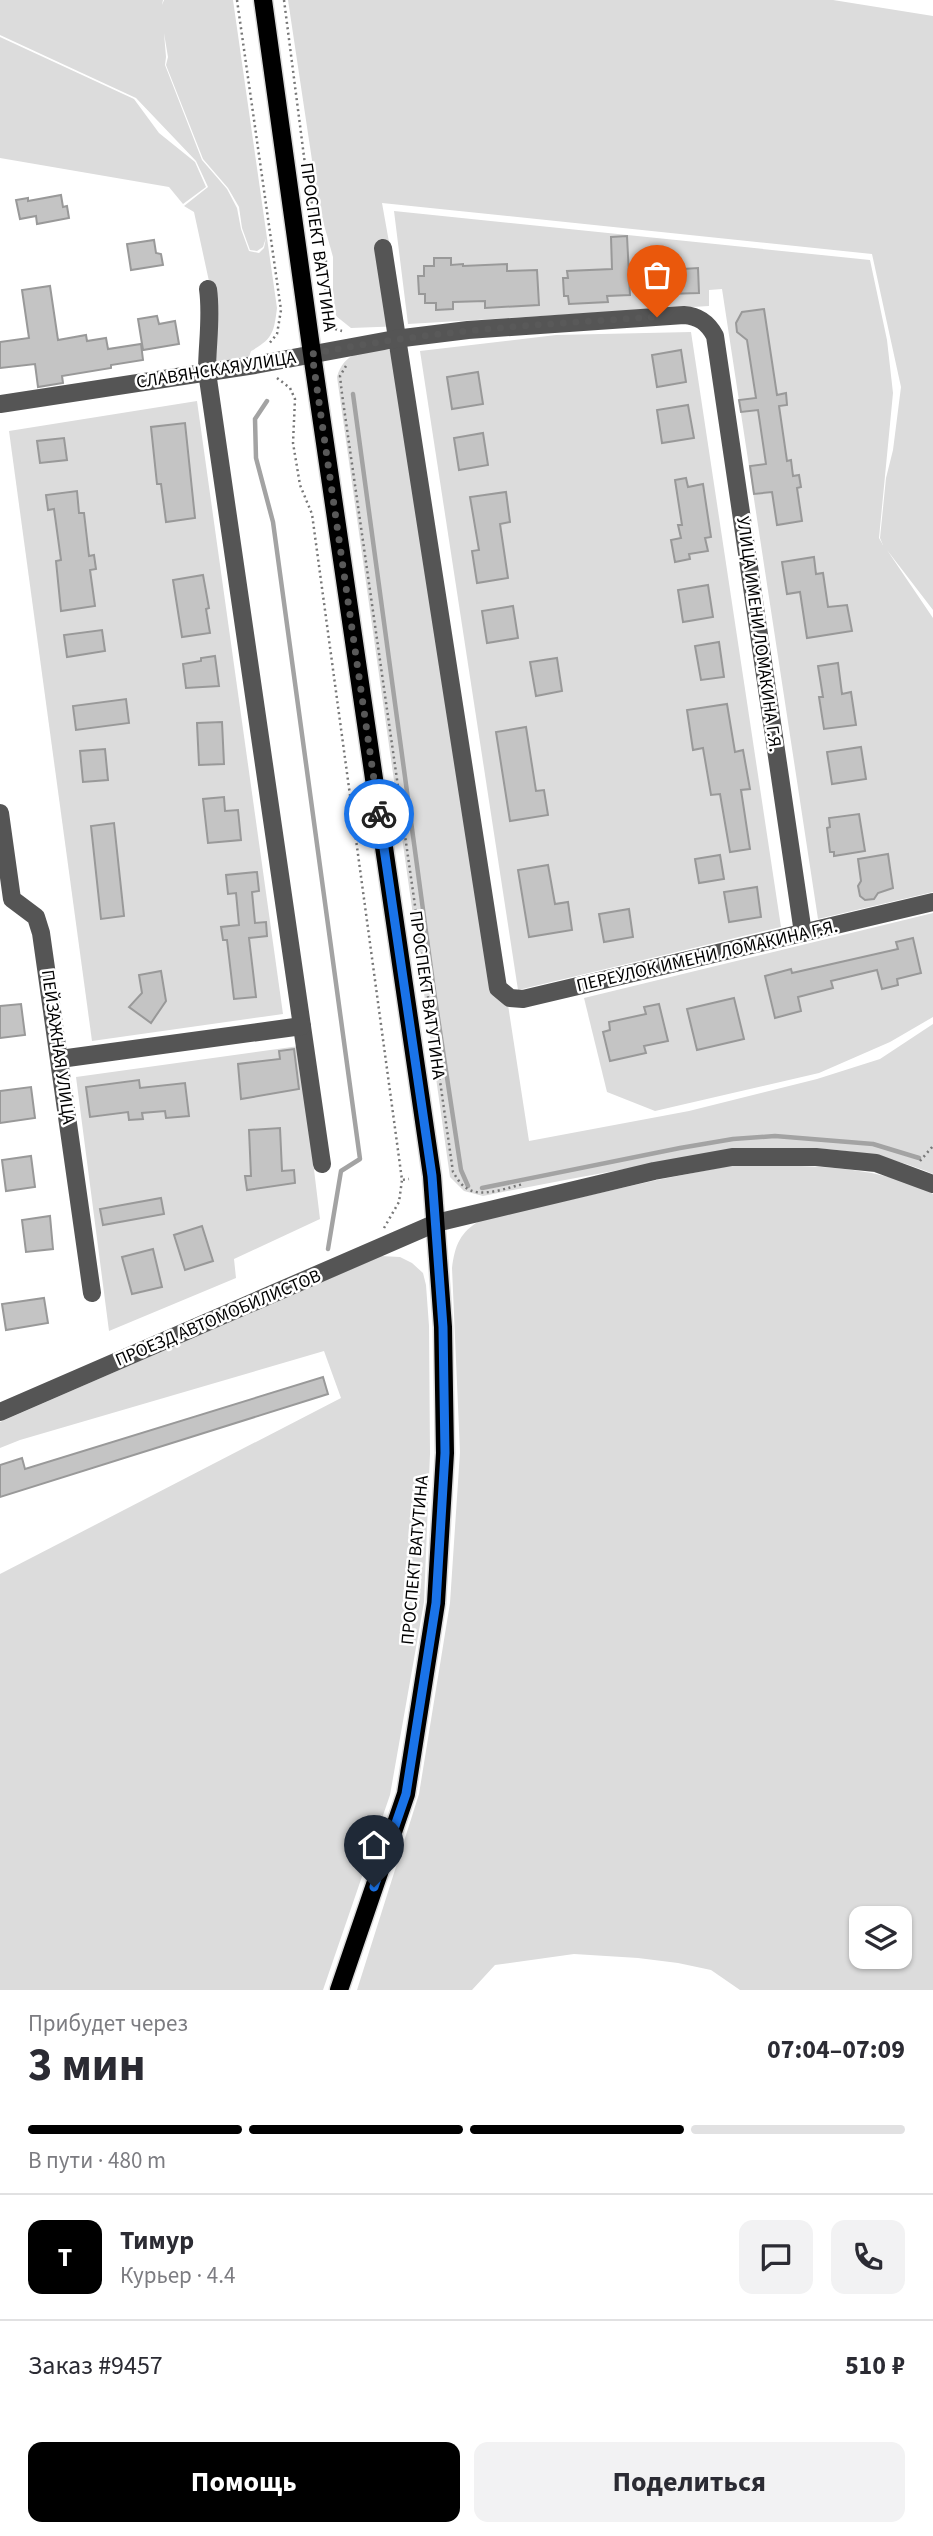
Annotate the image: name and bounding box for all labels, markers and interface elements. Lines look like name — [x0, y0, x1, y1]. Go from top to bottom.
street label: ПРОСПЕКТ ВАТУТИНА — [294, 161, 342, 333]
pin — [627, 245, 687, 317]
icon: bag — [638, 256, 676, 294]
street label: СЛАВЯНСКАЯ УЛИЦА — [134, 345, 298, 395]
street label: УЛИЦА ИМЕНИ ЛОМАКИНА Г.Я. — [730, 515, 788, 753]
courier — [344, 779, 414, 849]
icon: bike — [360, 795, 398, 833]
street label: ПРОСПЕКТ ВАТУТИНА — [403, 909, 451, 1081]
street label: ПЕРЕУЛОК ИМЕНИ ЛОМАКИНА Г.Я. — [574, 914, 840, 998]
street label: ПЕЙЗАЖНАЯ УЛИЦА — [35, 968, 81, 1126]
street label: ПРОЕЗД АВТОМОБИЛИСТОВ — [111, 1263, 325, 1373]
street label: ПРОСПЕКТ ВАТУТИНА — [395, 1474, 435, 1646]
pin — [344, 1815, 404, 1887]
icon: home — [355, 1826, 393, 1864]
map controls — [849, 1906, 912, 1969]
button: layers — [849, 1906, 912, 1969]
text: Прибудет через — [28, 2007, 188, 2040]
text: 07:04–07:09 — [767, 2031, 905, 2068]
text: 3 мин — [28, 2033, 145, 2098]
text: В пути · 480 m — [28, 2144, 166, 2177]
button: chat — [739, 2220, 813, 2294]
button: phone — [831, 2220, 905, 2294]
text: Тимур — [120, 2222, 194, 2259]
text: Т — [58, 2239, 72, 2276]
text: Курьер · 4.4 — [120, 2259, 235, 2292]
text: Заказ #9457 — [28, 2347, 163, 2384]
text: 510 ₽ — [845, 2347, 905, 2384]
button: Помощь — [28, 2442, 460, 2522]
button: Поделиться — [474, 2442, 905, 2522]

